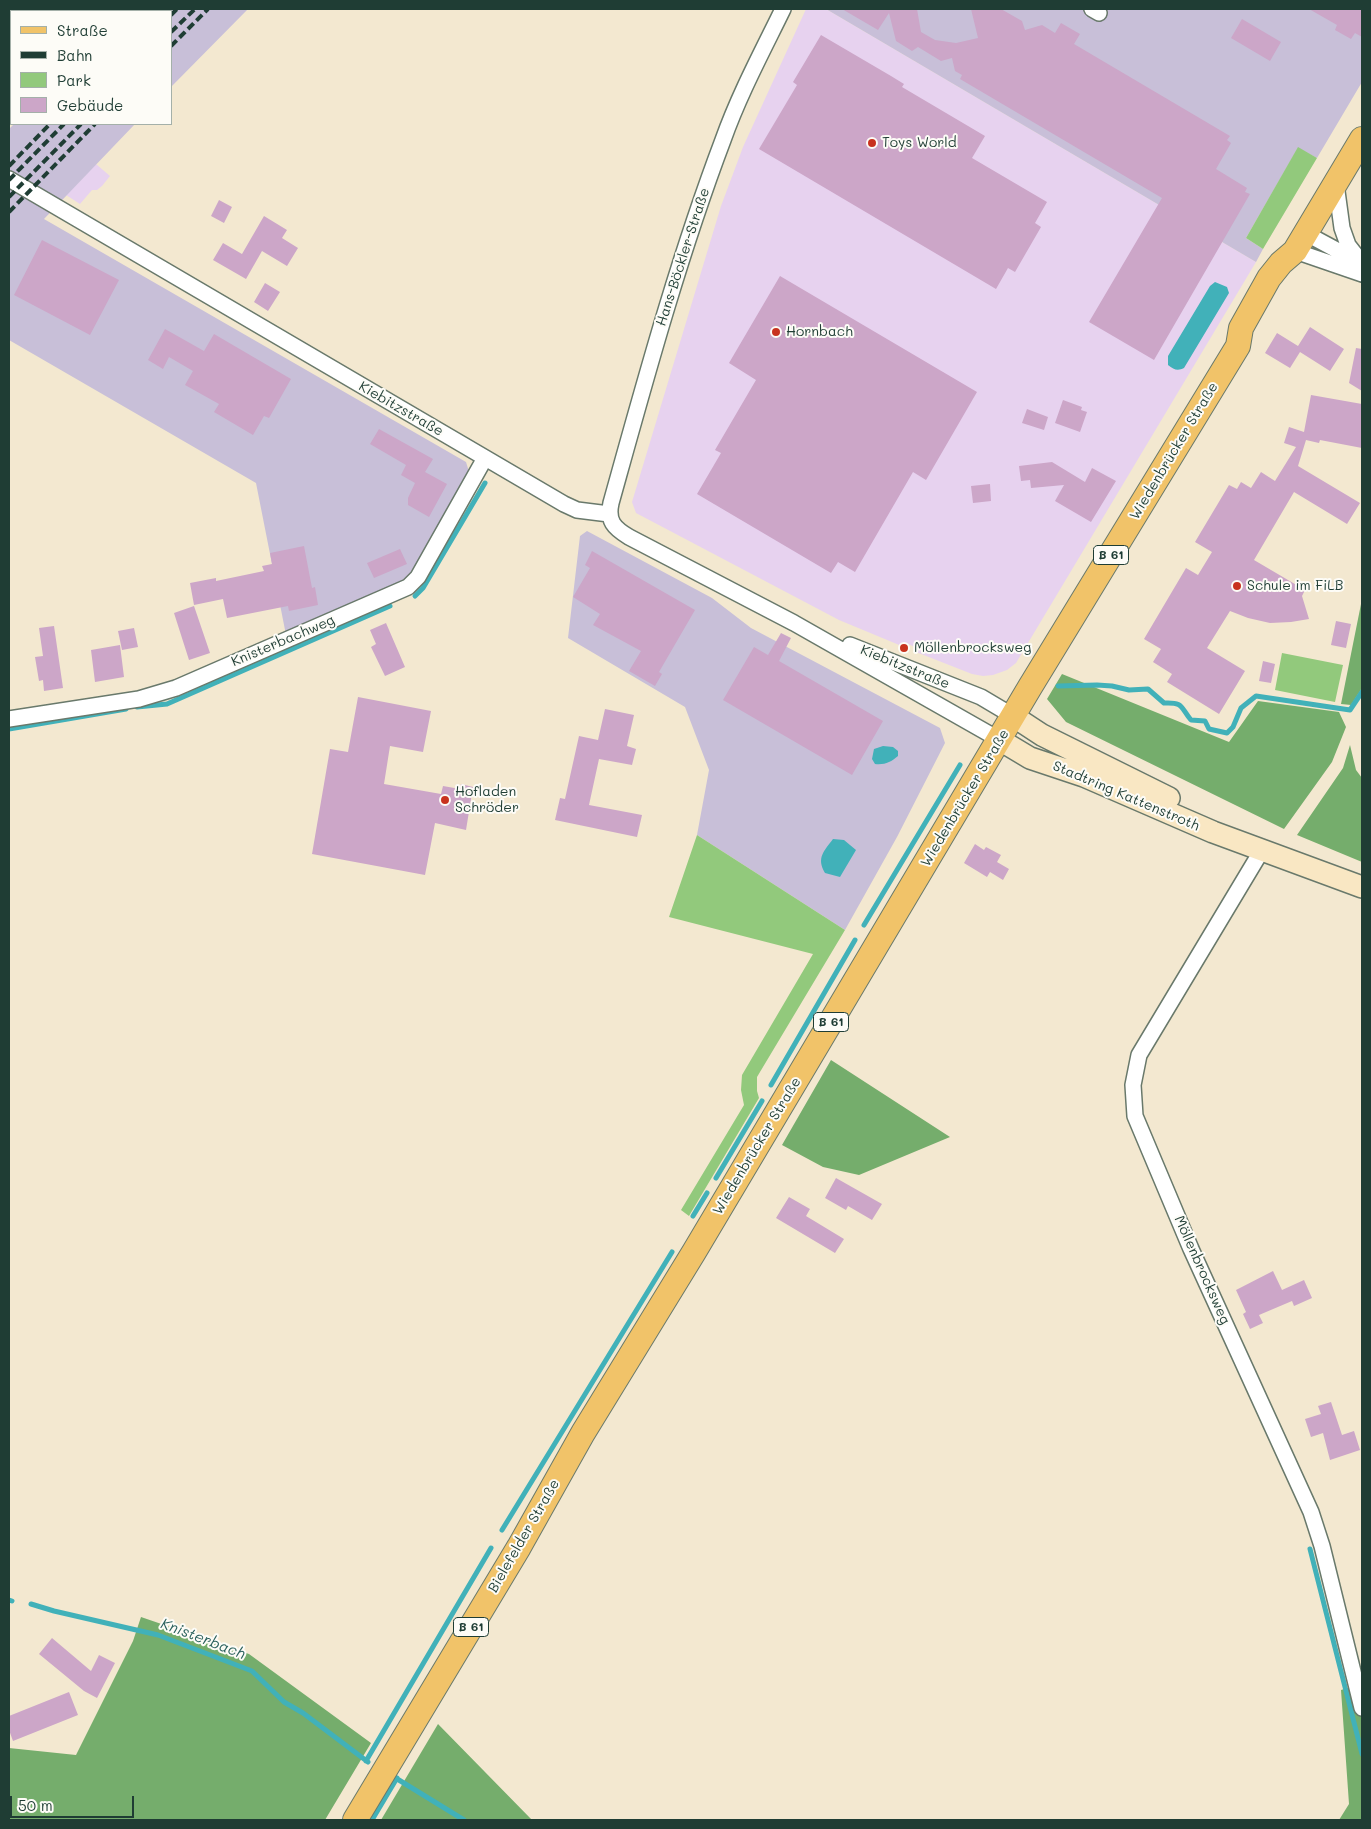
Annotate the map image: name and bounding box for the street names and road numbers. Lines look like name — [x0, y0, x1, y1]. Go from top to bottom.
street label: Hans-Böckler-Straße — [653, 186, 713, 328]
street label: Kiebitzstraße — [356, 378, 446, 440]
street label: Wiedenbrücker Straße — [1126, 379, 1222, 523]
road number: B 61 — [1094, 546, 1128, 564]
street label: Knisterbachweg — [229, 612, 337, 670]
street label: Kiebitzstraße — [858, 641, 952, 693]
street label: Wiedenbrücker Straße — [917, 726, 1013, 870]
street label: Stadtring Kattenstroth — [1050, 757, 1202, 835]
road number: B 61 — [814, 1012, 848, 1032]
street label: Wiedenbrücker Straße — [709, 1074, 805, 1218]
street label: Möllenbrocksweg — [1170, 1213, 1234, 1327]
street label: Bielefelder Straße — [485, 1476, 563, 1596]
road number: B 61 — [454, 1618, 488, 1636]

